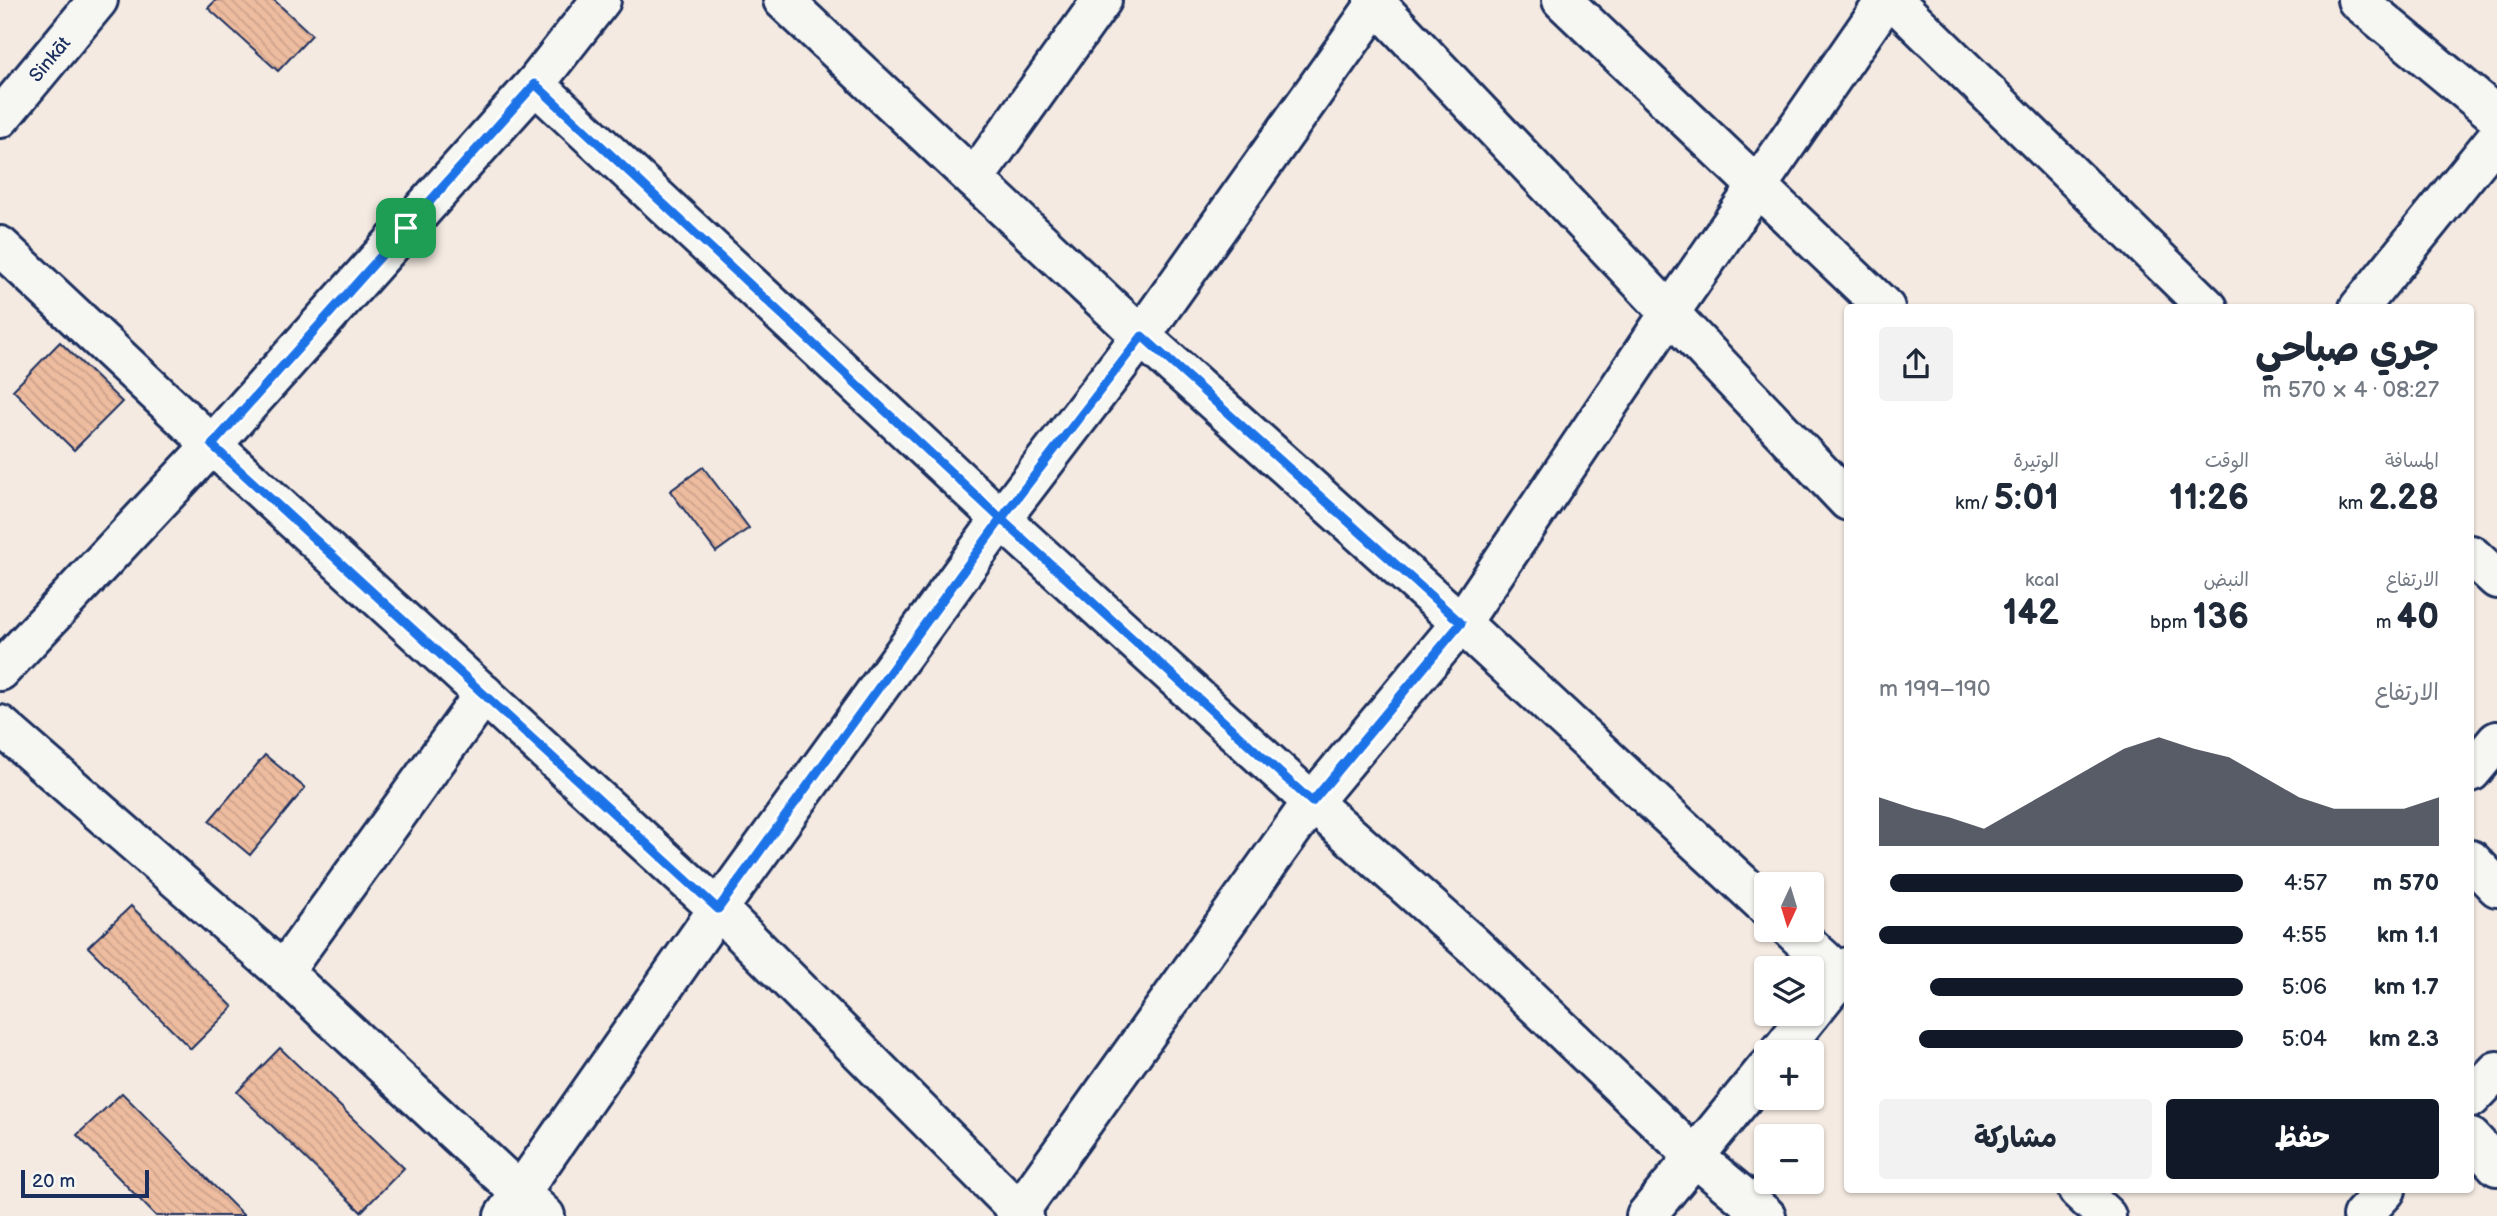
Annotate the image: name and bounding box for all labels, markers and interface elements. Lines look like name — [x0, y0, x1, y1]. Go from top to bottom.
street label: Sinkāt — [25, 32, 76, 87]
pin — [376, 198, 436, 258]
icon: arrive — [387, 209, 425, 247]
button: share — [1879, 327, 1953, 401]
text: جري صباحي — [2255, 327, 2439, 372]
text: 08:27 · 4 × 570 m — [2263, 376, 2439, 404]
text: الوتيرة — [2013, 450, 2059, 473]
text: الوقت — [2205, 450, 2249, 473]
text: المسافة — [2385, 450, 2439, 473]
text: 5:01 — [1994, 477, 2059, 520]
text: 11:26 — [2169, 477, 2249, 520]
text: 2.28 — [2368, 477, 2439, 520]
text: /km — [1955, 492, 1994, 515]
text: km — [2338, 492, 2368, 515]
text: kcal — [2025, 569, 2059, 592]
text: النبض — [2204, 569, 2249, 592]
text: الارتفاع — [2386, 569, 2439, 592]
text: 142 — [2003, 592, 2059, 635]
text: 136 — [2193, 596, 2249, 639]
text: 40 — [2397, 596, 2439, 639]
text: bpm — [2150, 611, 2193, 634]
text: m — [2376, 611, 2397, 634]
text: 190–199 m — [1879, 675, 1991, 703]
text: الارتفاع — [2375, 679, 2439, 707]
text: 4:57 — [2284, 869, 2327, 897]
text: 570 m — [2373, 869, 2439, 897]
north arrow — [1754, 872, 1824, 942]
map controls — [1754, 872, 1824, 1194]
text: 4:55 — [2282, 921, 2327, 949]
text: 1.1 km — [2377, 921, 2439, 949]
button: layers — [1754, 956, 1824, 1026]
text: 5:06 — [2282, 973, 2327, 1001]
text: 1.7 km — [2374, 973, 2439, 1001]
text: 5:04 — [2282, 1025, 2327, 1053]
text: 2.3 km — [2369, 1025, 2439, 1053]
button: + — [1754, 1040, 1824, 1110]
button: مشاركة — [1879, 1099, 2152, 1179]
button: حفظ — [2166, 1099, 2439, 1179]
button: − — [1754, 1124, 1824, 1194]
scale bar — [21, 1167, 149, 1199]
text: 20 m — [32, 1170, 75, 1193]

